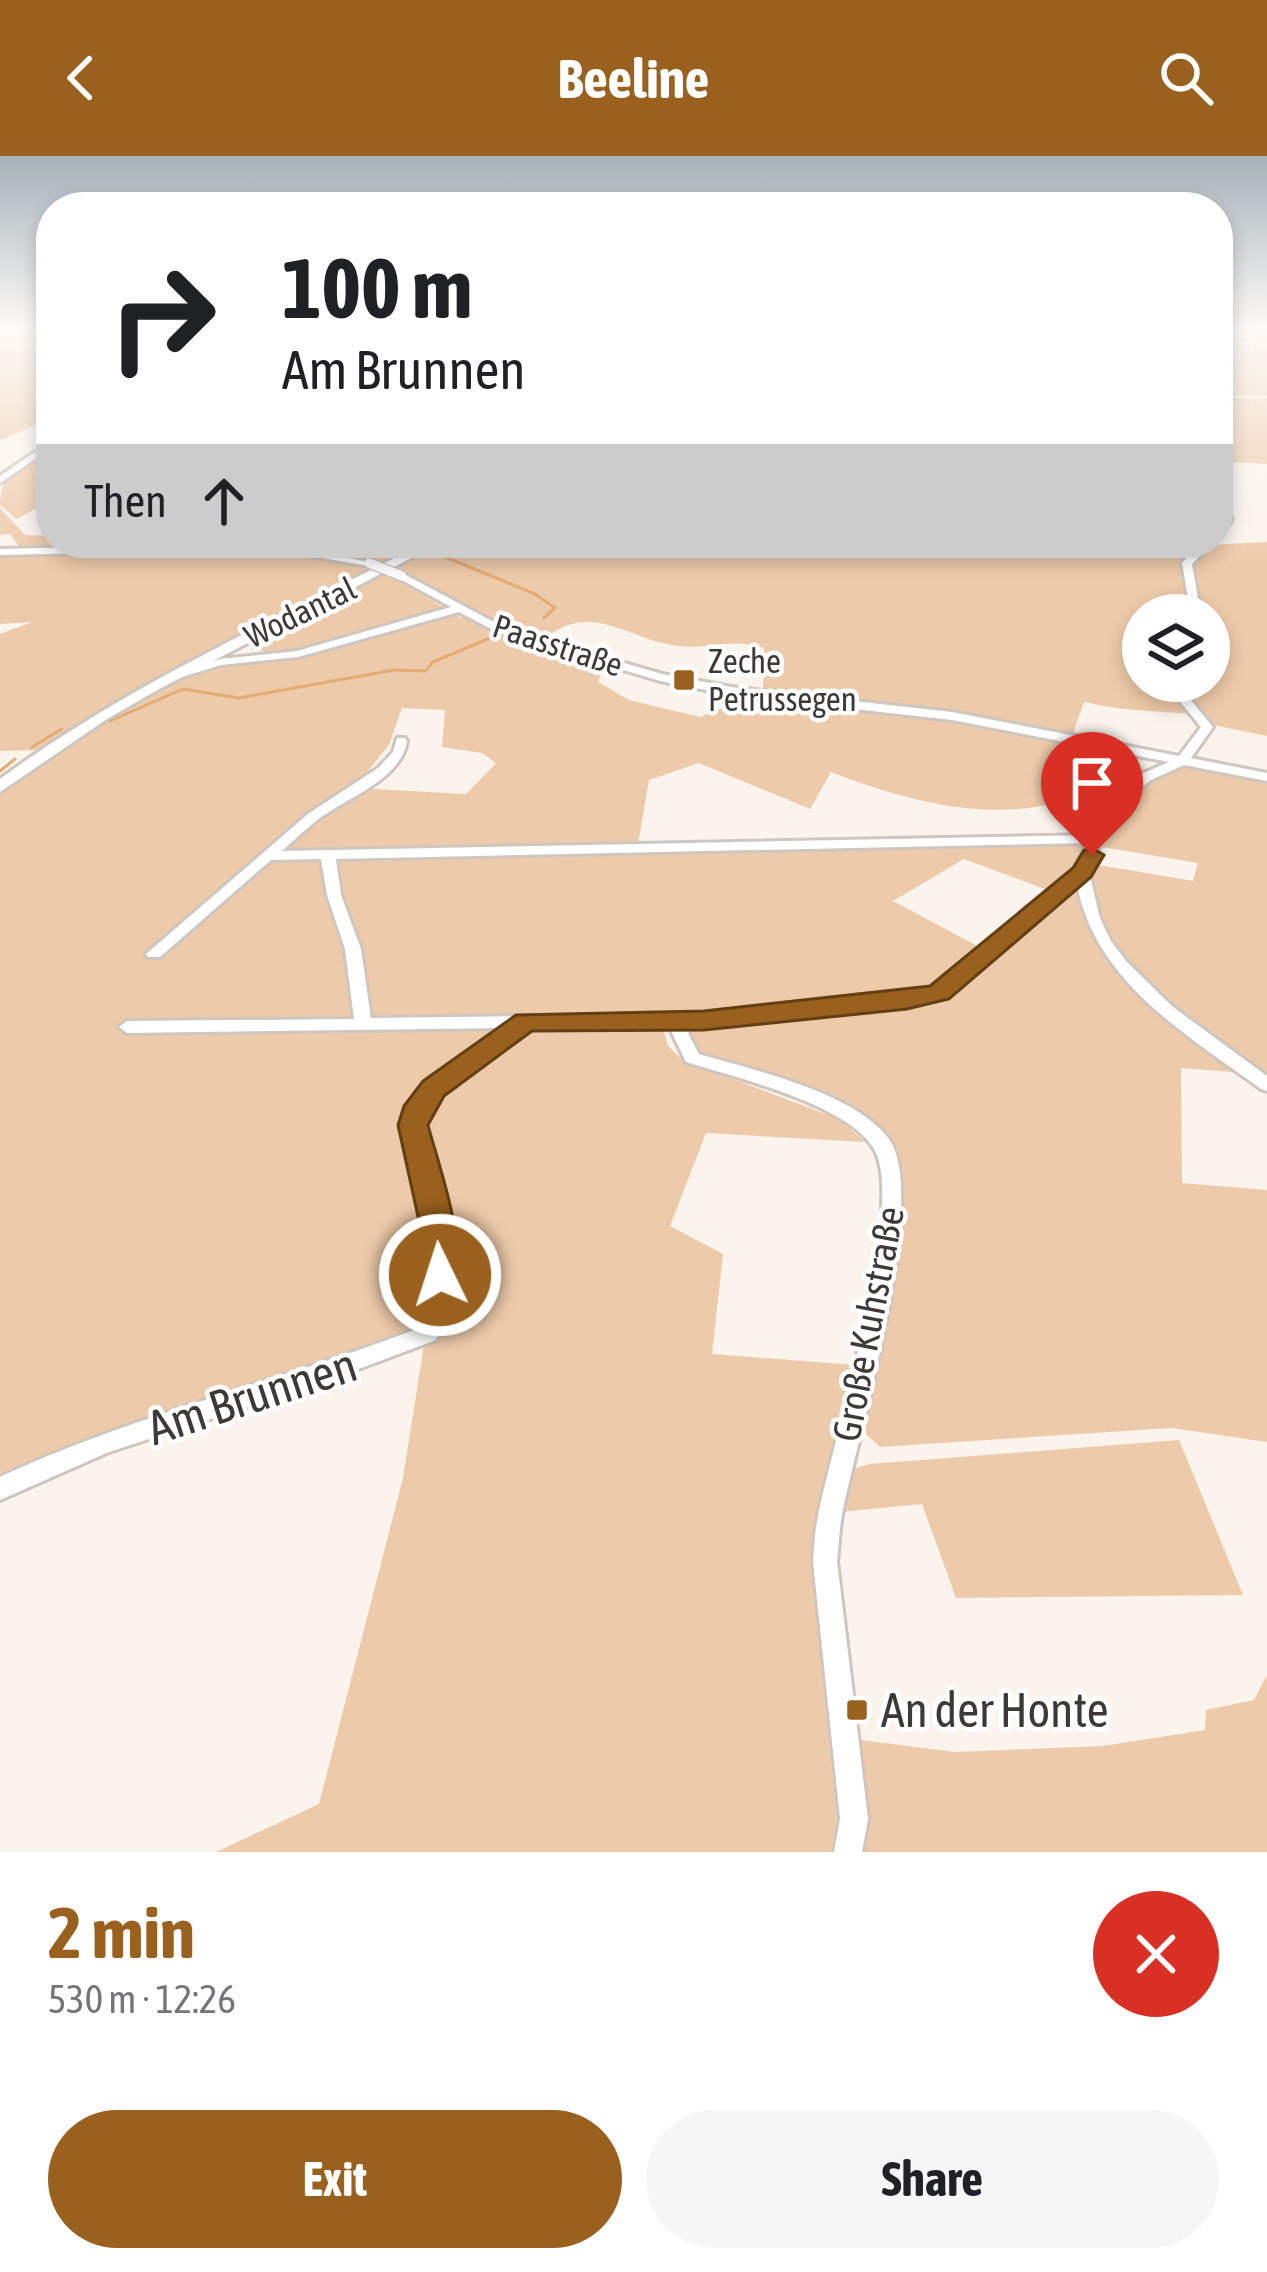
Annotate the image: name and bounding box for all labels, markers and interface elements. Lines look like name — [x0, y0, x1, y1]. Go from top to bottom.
icon: back — [48, 45, 114, 111]
icon: search — [1153, 45, 1219, 111]
text: Beeline — [558, 48, 709, 109]
icon: right — [84, 240, 240, 396]
text: 100 m — [282, 240, 472, 336]
text: Am Brunnen — [282, 339, 525, 400]
icon: ahead — [191, 468, 257, 534]
text: Then — [84, 475, 167, 527]
street label: Wodantal — [238, 569, 362, 655]
map controls — [1122, 594, 1230, 702]
button: layers — [1122, 594, 1230, 702]
street label: Paasstraße — [488, 606, 628, 684]
place label: Zeche Petrussegen — [708, 642, 857, 718]
marker: Zeche Petrussegen — [671, 667, 697, 693]
pin — [1041, 732, 1143, 855]
icon: arrive — [1059, 750, 1125, 816]
street label: Große Kuhstraße — [824, 1203, 912, 1445]
position arrow — [377, 1212, 503, 1338]
street label: Am Brunnen — [140, 1336, 363, 1455]
place label: An der Honte — [881, 1682, 1109, 1737]
marker: An der Honte — [844, 1697, 870, 1723]
text: 2 min — [48, 1891, 195, 1973]
button: close — [1093, 1891, 1219, 2017]
text: 530 m · 12:26 — [48, 1977, 236, 2021]
button: Exit — [48, 2110, 622, 2248]
button: Share — [646, 2110, 1219, 2248]

